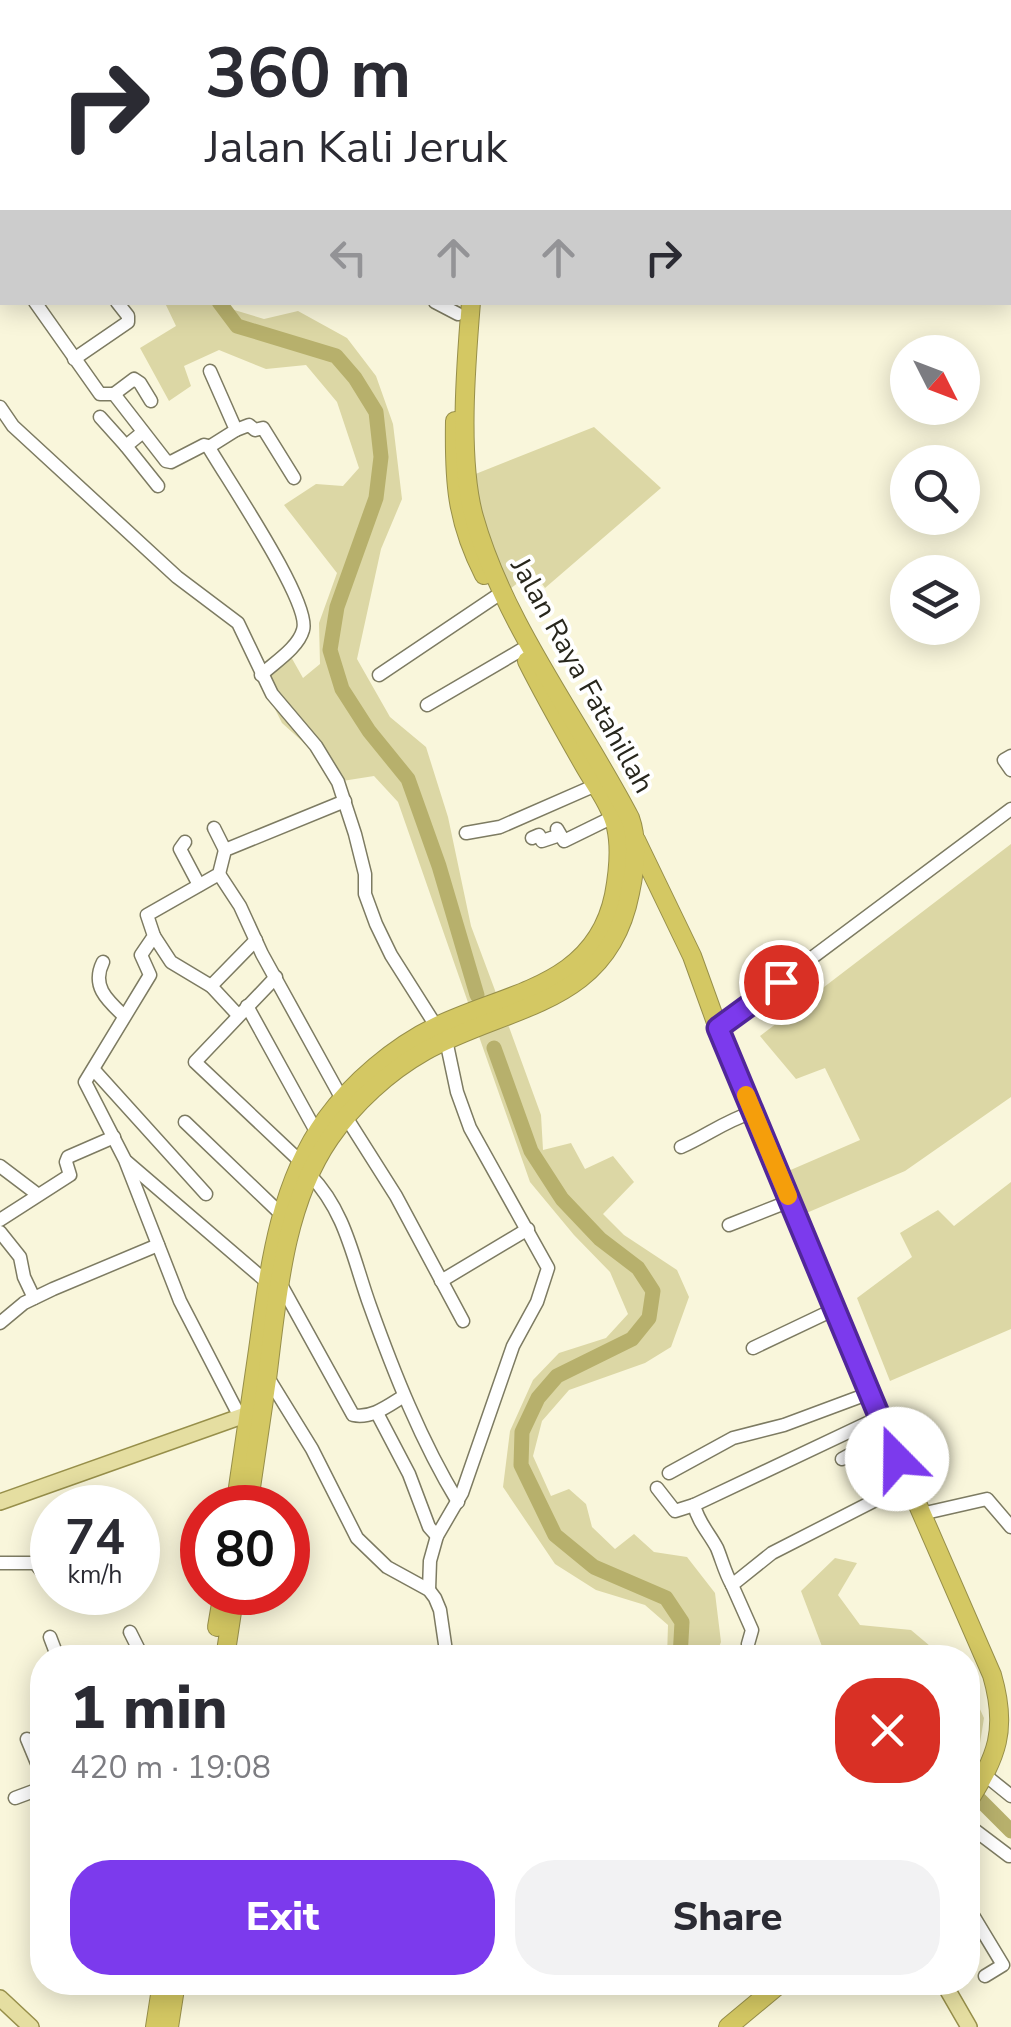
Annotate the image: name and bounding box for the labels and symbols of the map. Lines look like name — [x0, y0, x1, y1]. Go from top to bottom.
north arrow — [890, 335, 980, 425]
street label: Jalan Raya Fatahillah — [501, 550, 663, 800]
pin — [739, 940, 824, 1025]
position arrow — [845, 1407, 949, 1511]
speed limit sign: 80 — [180, 1485, 310, 1615]

